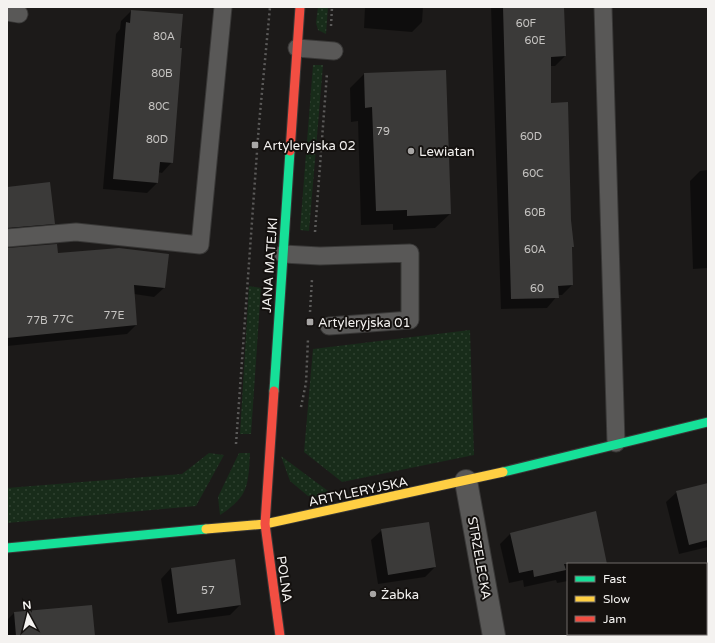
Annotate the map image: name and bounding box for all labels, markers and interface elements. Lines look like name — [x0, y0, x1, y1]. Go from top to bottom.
house number: 60F — [516, 17, 537, 30]
house number: 80A — [153, 30, 175, 43]
house number: 60E — [525, 34, 545, 47]
house number: 80B — [151, 67, 173, 80]
house number: 80C — [148, 100, 170, 113]
house number: 79 — [376, 125, 390, 138]
house number: 60D — [520, 130, 542, 143]
house number: 80D — [146, 133, 168, 146]
place label: Artyleryjska 02 — [263, 138, 356, 154]
marker: Artyleryjska 02 — [250, 140, 260, 150]
place label: Lewiatan — [419, 144, 475, 160]
marker: Lewiatan — [406, 146, 416, 156]
house number: 60C — [522, 167, 544, 180]
house number: 60B — [524, 206, 546, 219]
street label: JANA MATEJKI — [259, 217, 281, 313]
house number: 60A — [524, 243, 546, 256]
house number: 60 — [530, 282, 544, 295]
house number: 77E — [104, 309, 124, 322]
house number: 77C — [52, 313, 74, 326]
house number: 77B — [26, 314, 48, 327]
place label: Artyleryjska 01 — [318, 315, 411, 331]
marker: Artyleryjska 01 — [305, 317, 315, 327]
street label: ARTYLERYJSKA — [307, 474, 410, 510]
street label: STRZELECKA — [464, 515, 494, 601]
street label: POLNA — [273, 555, 295, 604]
legend — [567, 563, 707, 635]
text: Fast — [603, 572, 627, 586]
house number: 57 — [201, 584, 215, 597]
place label: Żabka — [381, 587, 419, 603]
marker: Żabka — [368, 589, 378, 599]
text: Slow — [603, 592, 630, 606]
north arrow — [8, 595, 48, 635]
text: N — [22, 599, 32, 613]
text: Jam — [603, 612, 626, 626]

